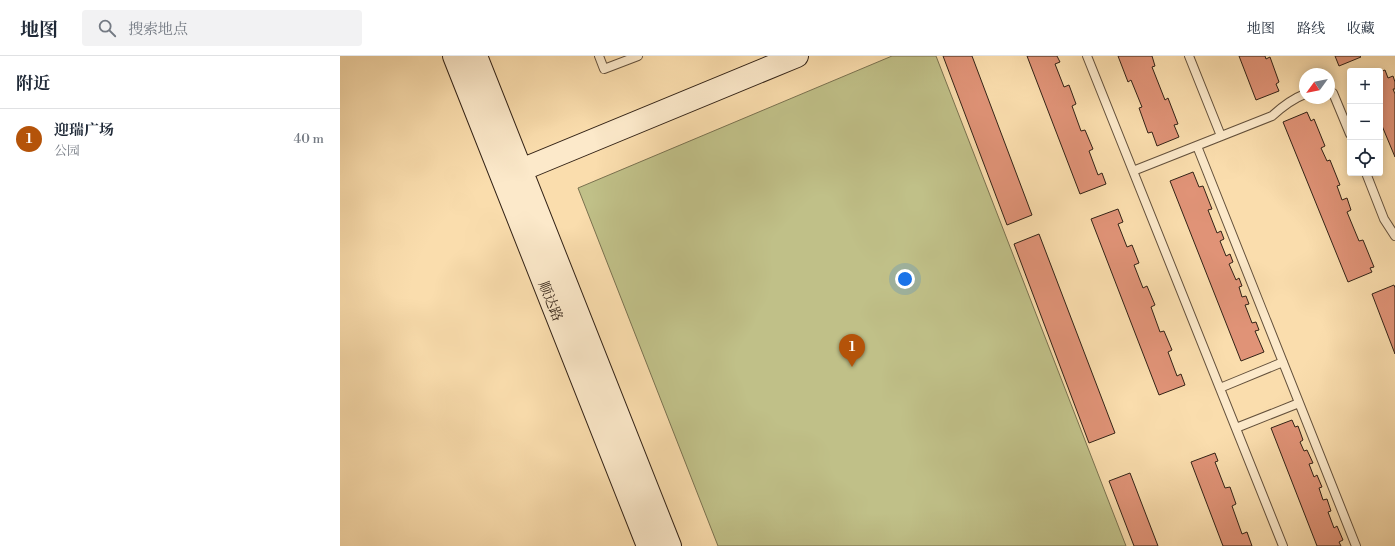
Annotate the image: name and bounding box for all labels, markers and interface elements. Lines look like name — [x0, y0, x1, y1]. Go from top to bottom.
search box — [82, 10, 362, 46]
icon: search — [96, 17, 118, 39]
text: 地图 — [20, 18, 58, 42]
text: 搜索地点 — [128, 20, 188, 39]
text: 地图 — [1247, 20, 1275, 38]
text: 路线 — [1297, 20, 1325, 38]
text: 收藏 — [1347, 20, 1375, 38]
north arrow — [1299, 68, 1335, 104]
map controls — [1347, 68, 1383, 176]
button: + — [1347, 68, 1383, 104]
text: 附近 — [16, 73, 50, 95]
button: − — [1347, 104, 1383, 140]
text: 迎瑞广场 — [54, 121, 114, 140]
text: 1 — [26, 131, 32, 147]
text: 40 m — [294, 131, 324, 147]
button: locate — [1347, 140, 1383, 176]
text: 公园 — [54, 143, 80, 159]
your location — [895, 269, 915, 289]
street label: 顺达路 — [534, 279, 566, 324]
pin: 1 — [839, 334, 865, 367]

